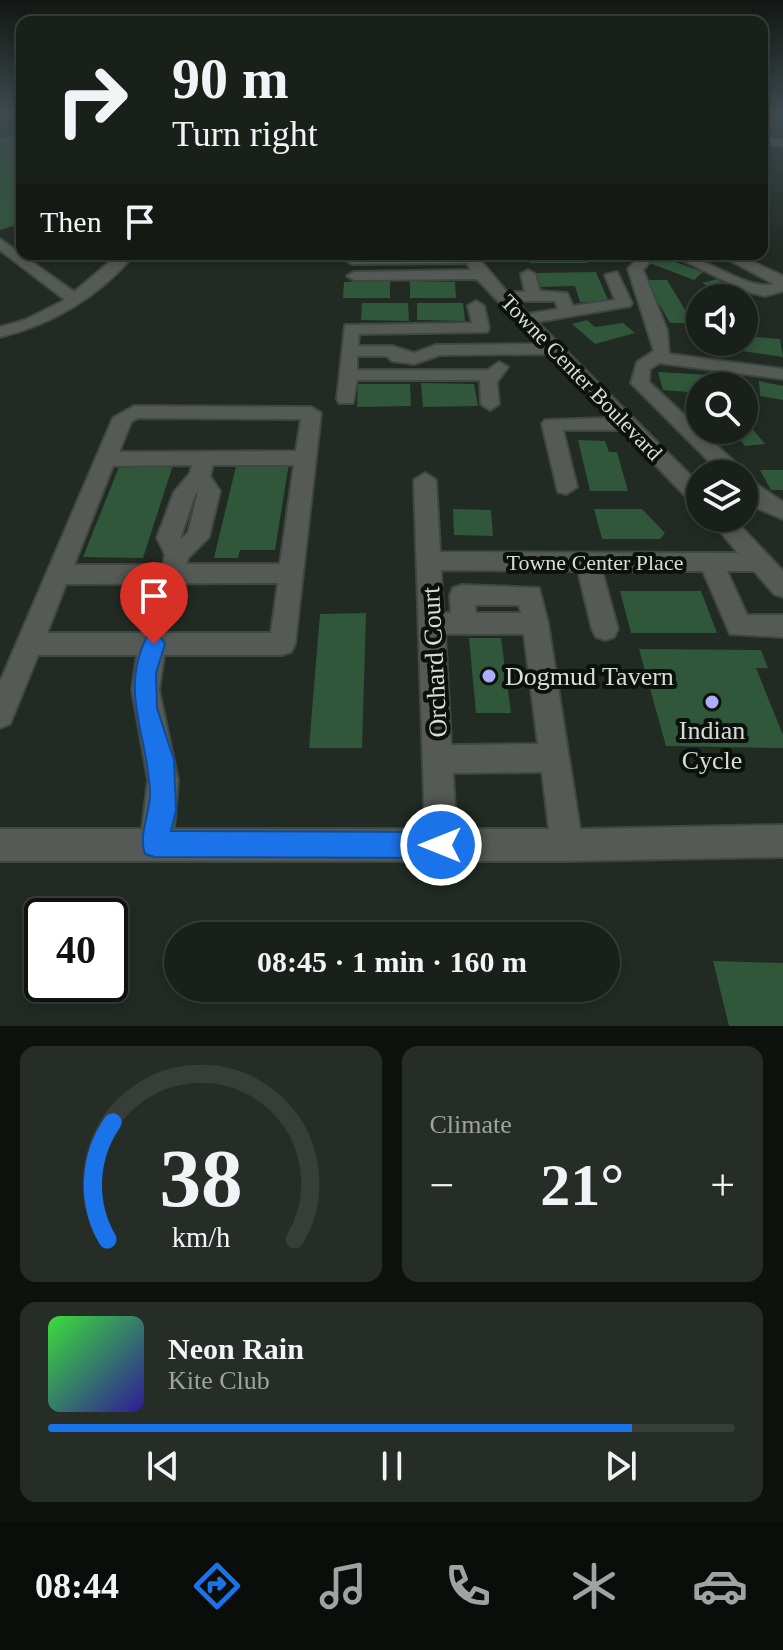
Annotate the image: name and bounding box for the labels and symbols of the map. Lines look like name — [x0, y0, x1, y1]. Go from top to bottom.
street label: Towne Center Boulevard — [496, 289, 667, 465]
street label: Towne Center Place — [507, 550, 683, 575]
pin — [120, 562, 188, 644]
street label: Orchard Court — [416, 585, 453, 738]
place label: Dogmud Tavern — [505, 662, 674, 691]
marker: Dogmud Tavern — [480, 667, 498, 685]
marker: Indian Cycle — [703, 693, 721, 711]
place label: Indian Cycle — [679, 716, 745, 775]
position arrow — [399, 803, 483, 887]
speed limit sign: 40 — [24, 898, 128, 1002]

